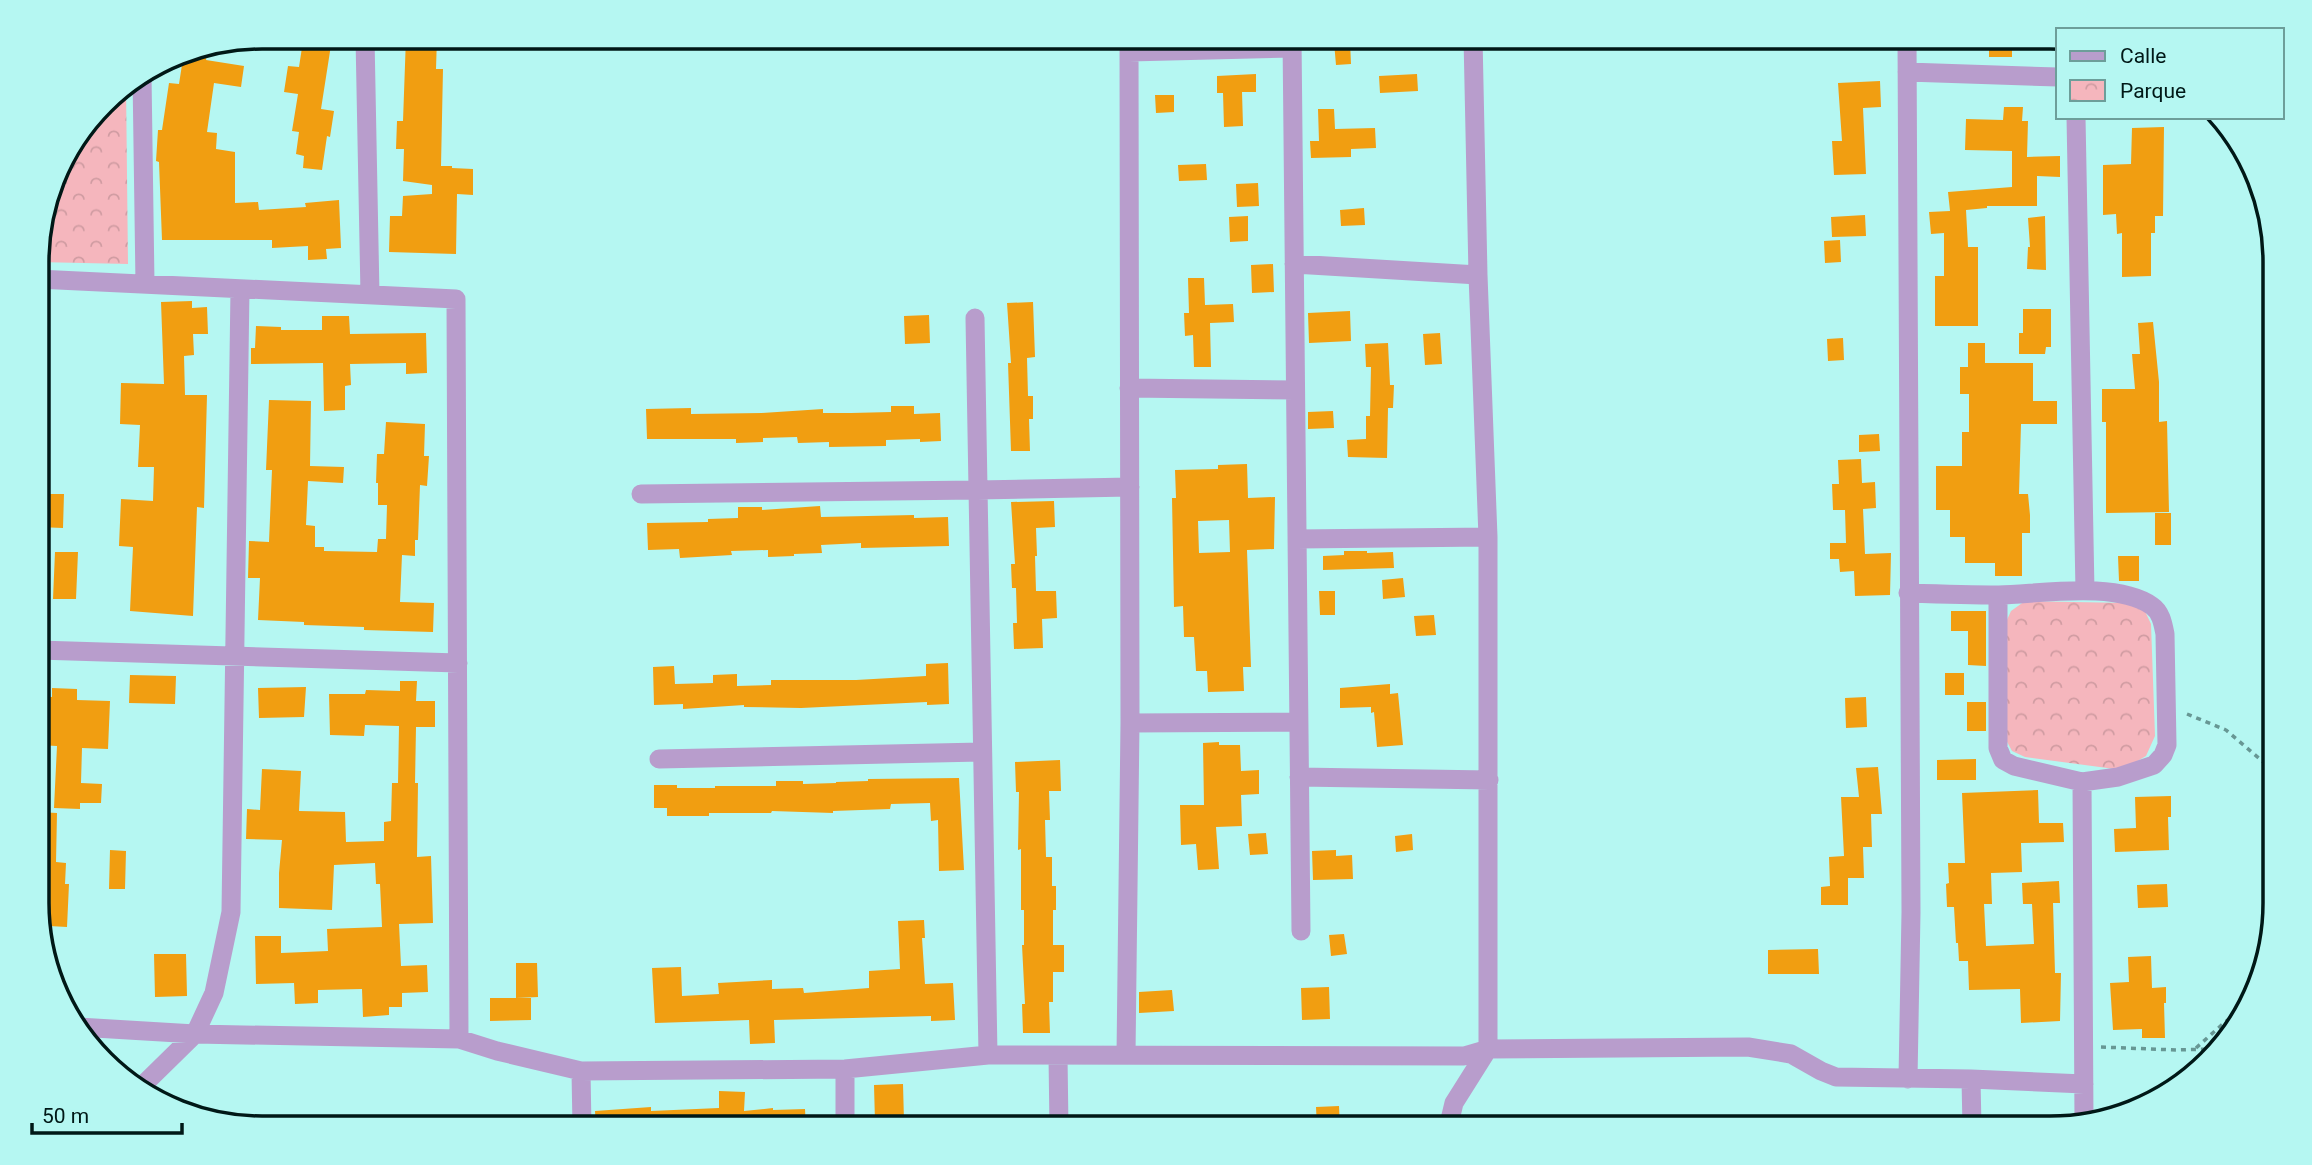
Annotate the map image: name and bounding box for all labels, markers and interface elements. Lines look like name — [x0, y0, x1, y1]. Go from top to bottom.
legend — [2056, 28, 2284, 119]
text: Calle — [2120, 44, 2166, 68]
text: Parque — [2120, 79, 2186, 103]
scale bar — [32, 1092, 182, 1136]
text: 50 m — [42, 1104, 89, 1128]

